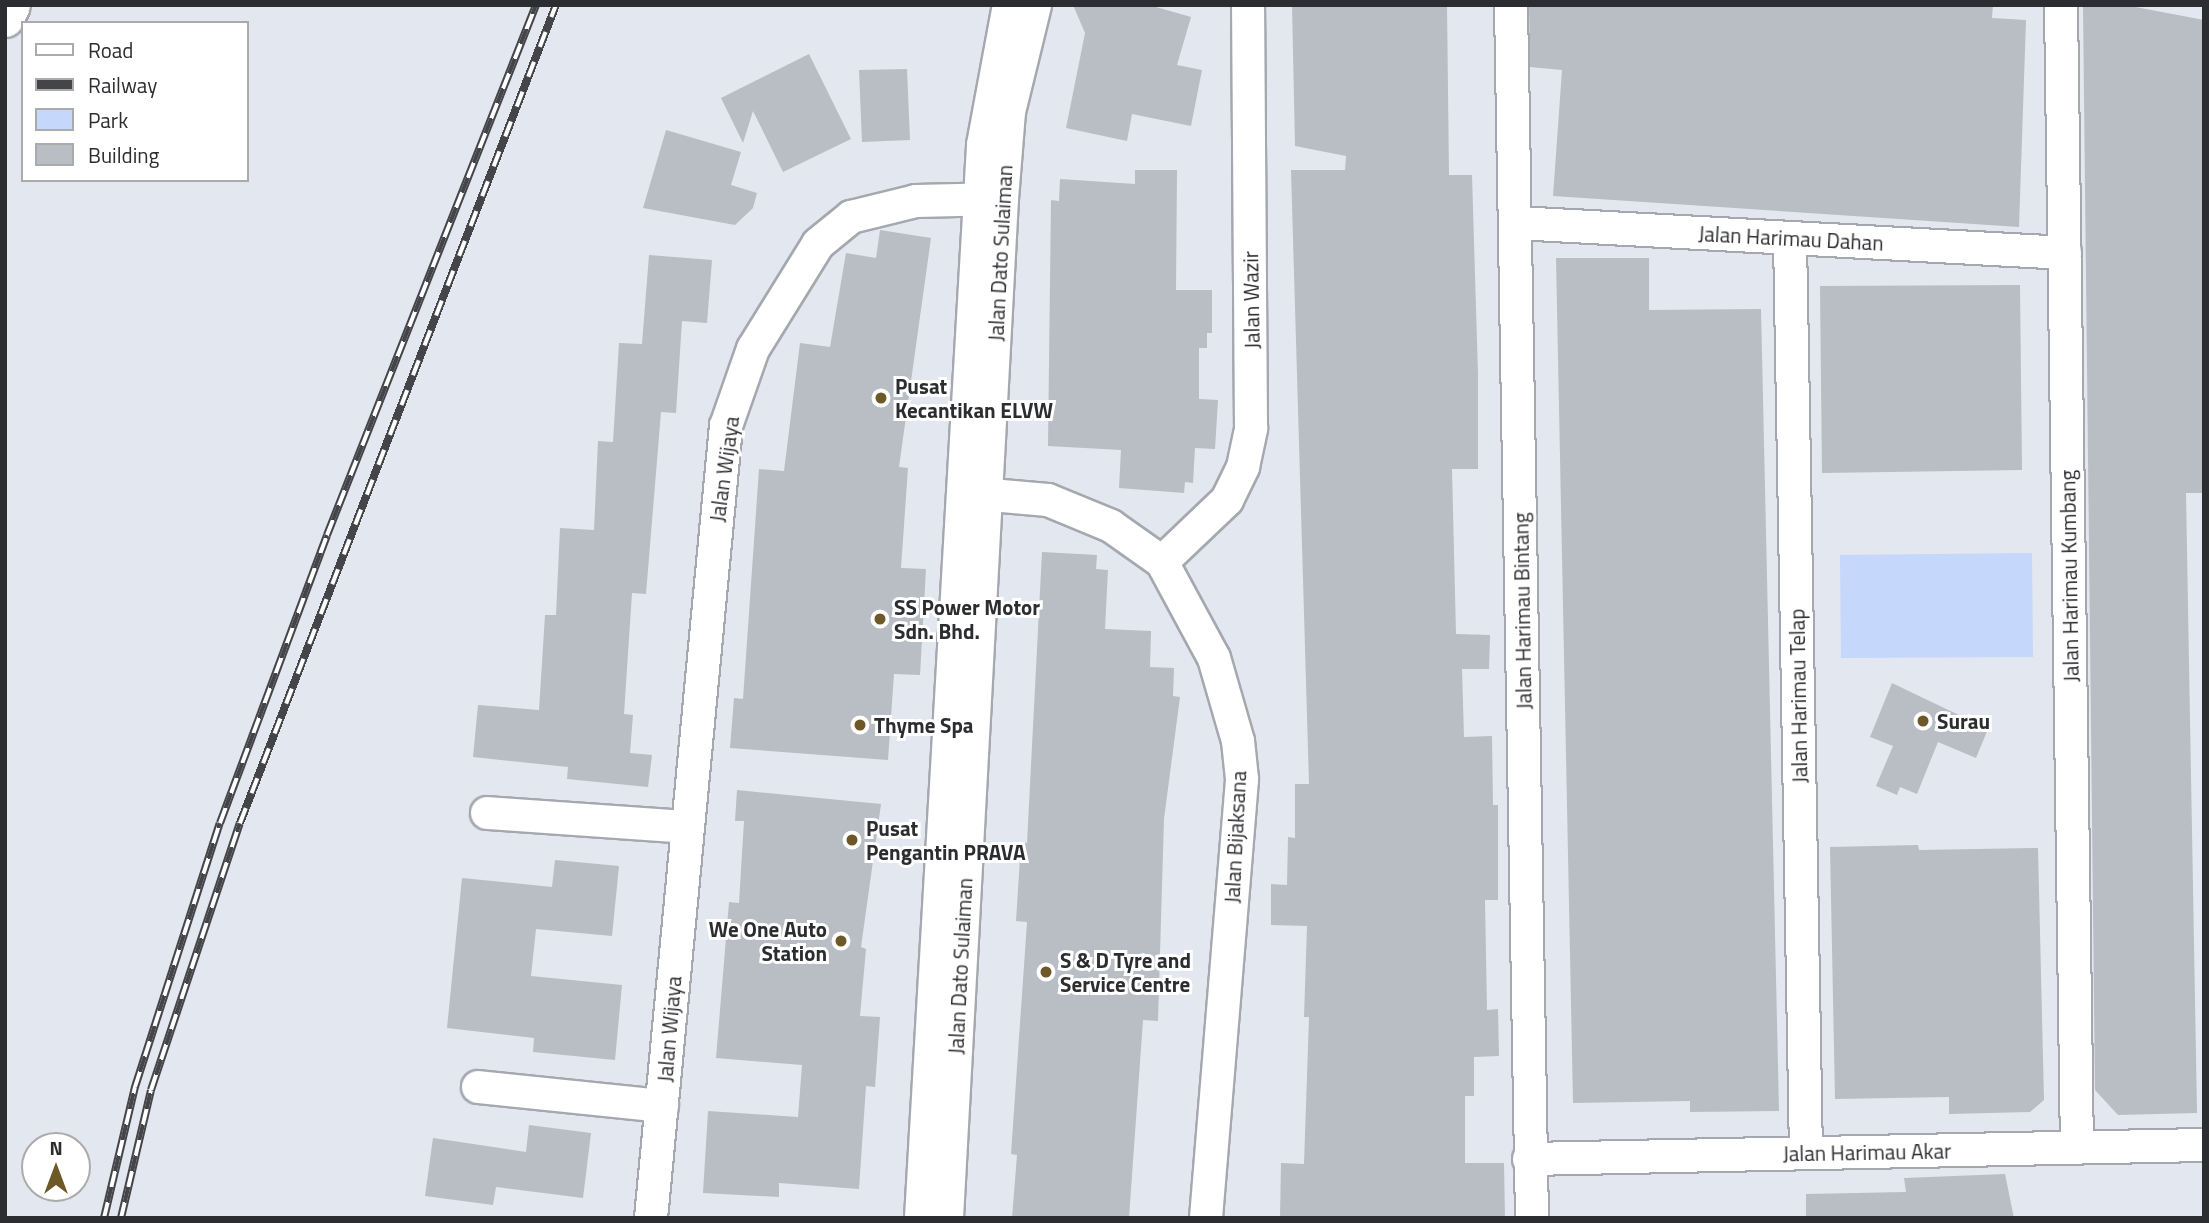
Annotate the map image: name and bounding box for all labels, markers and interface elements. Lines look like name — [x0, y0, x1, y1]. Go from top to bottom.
legend — [21, 21, 248, 182]
text: Road — [88, 34, 133, 66]
text: Railway — [88, 69, 157, 101]
text: Park — [88, 104, 128, 136]
text: Building — [88, 139, 159, 171]
street label: Jalan Dato Sulaiman — [983, 164, 1017, 342]
street label: Jalan Harimau Dahan — [1698, 221, 1884, 255]
street label: Jalan Wazir — [1238, 251, 1264, 349]
place label: Pusat Kecantikan ELVW — [895, 373, 1053, 423]
marker: Pusat Kecantikan ELVW — [873, 390, 889, 406]
street label: Jalan Wijaya — [704, 414, 744, 524]
street label: Jalan Harimau Kumbang — [2055, 470, 2083, 682]
street label: Jalan Harimau Bintang — [1508, 512, 1536, 710]
place label: SS Power Motor Sdn. Bhd. — [894, 594, 1040, 644]
street label: Jalan Harimau Telap — [1784, 609, 1812, 783]
marker: SS Power Motor Sdn. Bhd. — [872, 611, 888, 627]
place label: Surau — [1937, 708, 1990, 734]
place label: Thyme Spa — [874, 712, 974, 738]
marker: Surau — [1915, 713, 1931, 729]
marker: Thyme Spa — [852, 717, 868, 733]
street label: Jalan Bijaksana — [1219, 770, 1251, 904]
place label: Pusat Pengantin PRAVA — [866, 815, 1026, 865]
marker: Pusat Pengantin PRAVA — [844, 832, 860, 848]
street label: Jalan Dato Sulaiman — [943, 877, 977, 1055]
place label: We One Auto Station — [709, 916, 827, 966]
marker: We One Auto Station — [833, 933, 849, 949]
place label: S & D Tyre and Service Centre — [1060, 947, 1191, 997]
marker: S & D Tyre and Service Centre — [1038, 964, 1054, 980]
street label: Jalan Wijaya — [652, 975, 686, 1083]
north arrow — [21, 1132, 91, 1202]
text: N — [49, 1133, 63, 1162]
street label: Jalan Harimau Akar — [1783, 1138, 1951, 1166]

